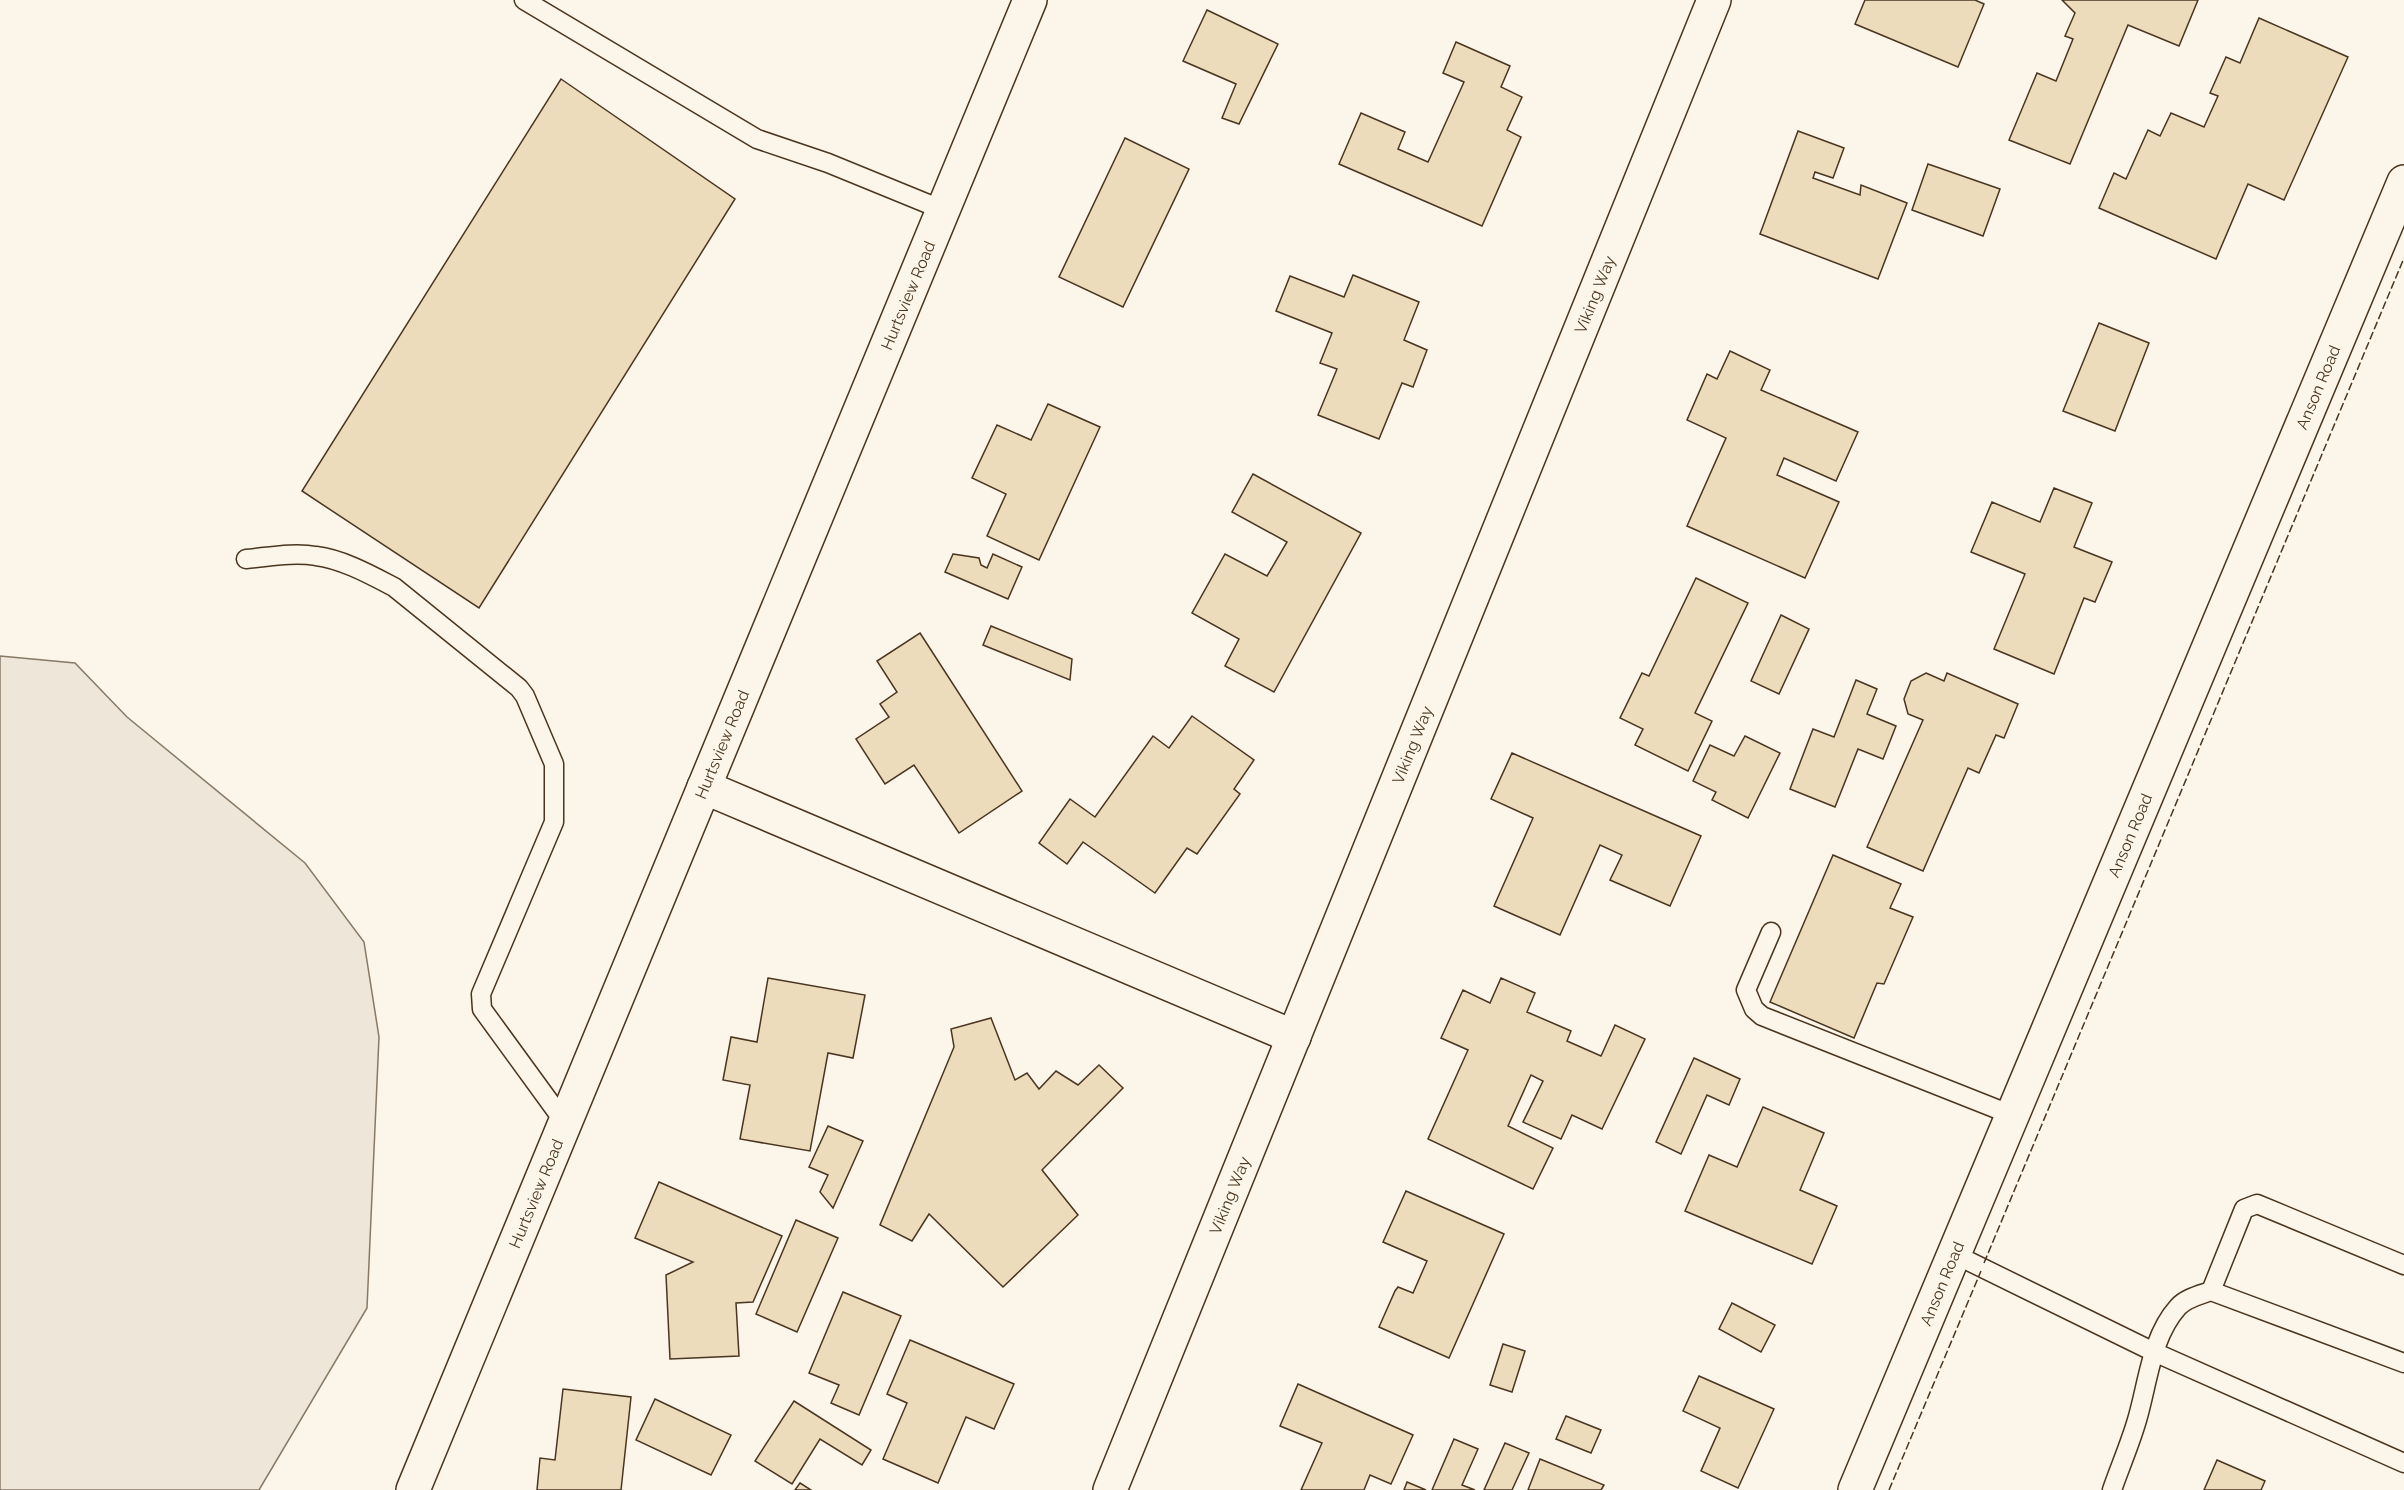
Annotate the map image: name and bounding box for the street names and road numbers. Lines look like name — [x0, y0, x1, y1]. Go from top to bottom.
street label: Hurtsview Road — [877, 238, 939, 353]
street label: Viking Way — [1570, 253, 1619, 336]
street label: Anson Road — [2292, 342, 2344, 432]
street label: Hurtsview Road — [691, 687, 753, 802]
street label: Viking Way — [1388, 703, 1436, 787]
street label: Anson Road — [2104, 790, 2156, 880]
street label: Hurtsview Road — [505, 1136, 567, 1251]
street label: Viking Way — [1205, 1153, 1254, 1237]
street label: Anson Road — [1916, 1239, 1968, 1328]

